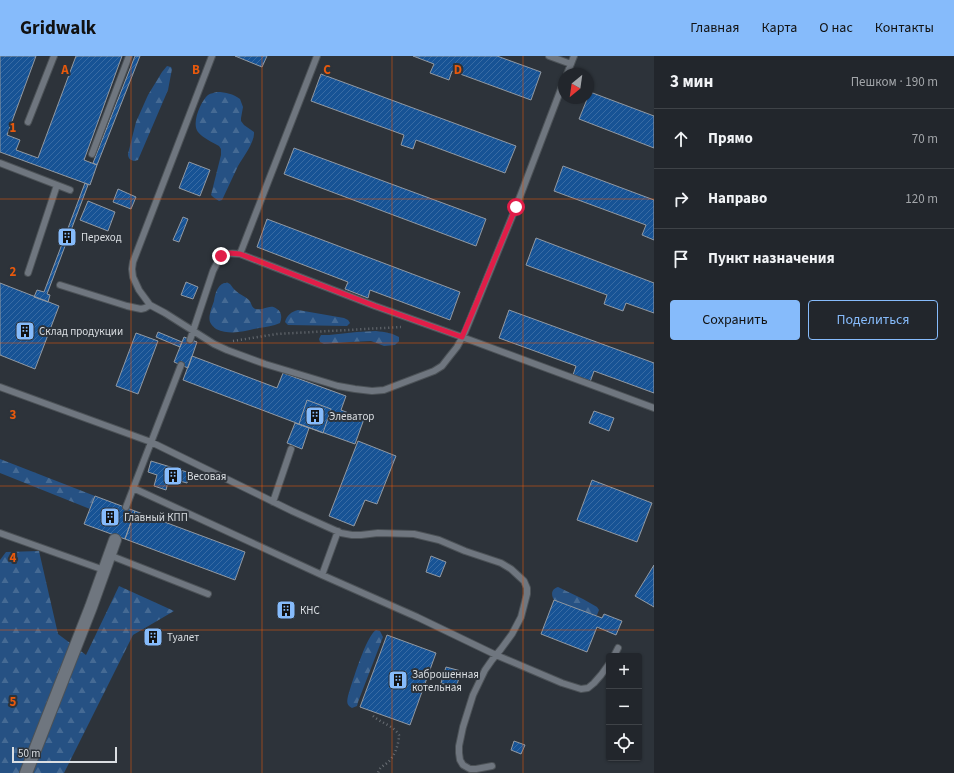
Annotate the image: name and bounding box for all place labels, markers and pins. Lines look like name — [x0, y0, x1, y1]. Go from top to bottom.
building icon: Переход — [56, 226, 78, 248]
place label: Переход — [81, 230, 122, 245]
building icon: Склад продукции — [14, 320, 36, 342]
place label: Склад продукции — [39, 324, 123, 339]
building icon: Элеватор — [304, 405, 326, 427]
place label: Элеватор — [329, 409, 374, 424]
building icon: Весовая — [162, 465, 184, 487]
place label: Весовая — [187, 469, 226, 484]
building icon: Главный КПП — [99, 506, 121, 528]
place label: Главный КПП — [124, 510, 188, 525]
building icon: КНС — [275, 599, 297, 621]
place label: КНС — [300, 603, 320, 618]
building icon: Туалет — [142, 626, 164, 648]
place label: Туалет — [167, 630, 199, 645]
place label: Заброшенная котельная — [412, 667, 479, 695]
building icon: Заброшенная котельная — [387, 669, 409, 691]

